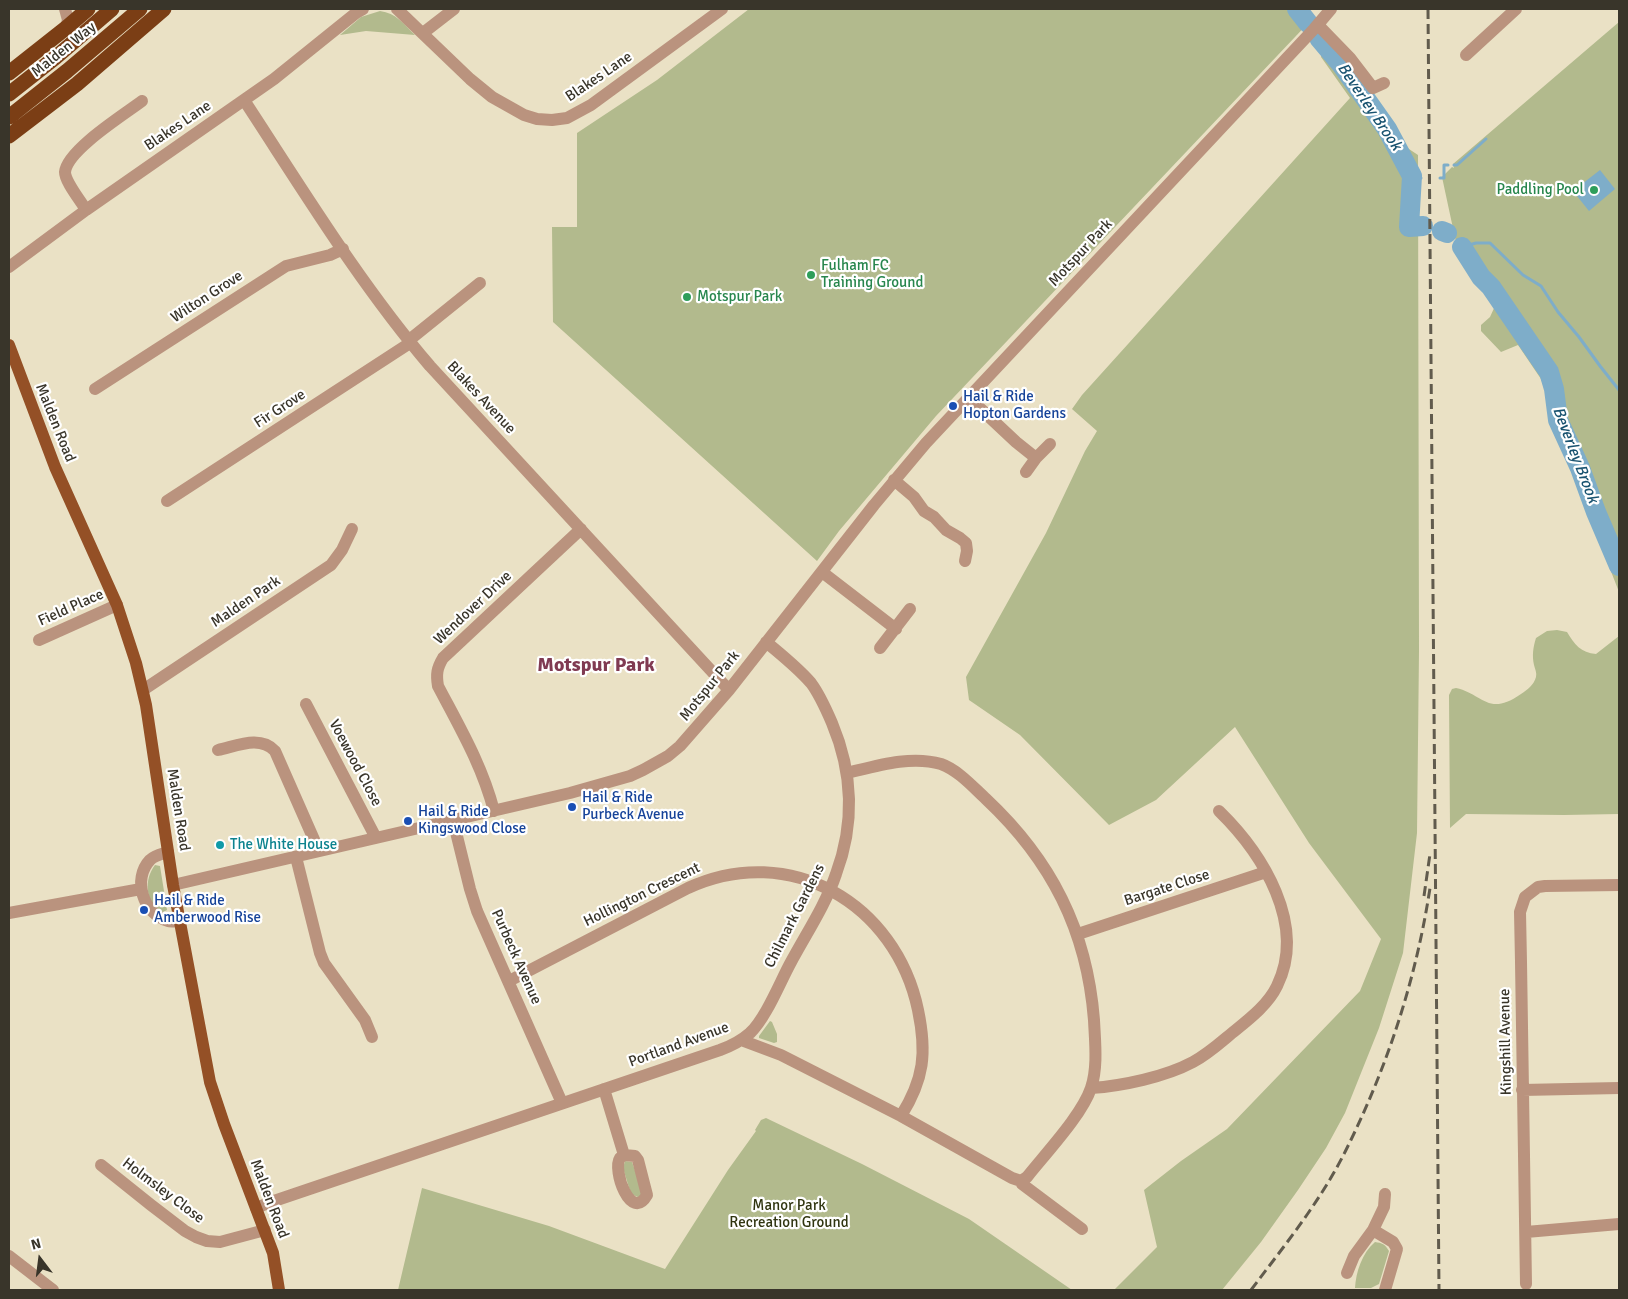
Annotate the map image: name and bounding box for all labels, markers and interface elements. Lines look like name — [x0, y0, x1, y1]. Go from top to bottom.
street label: Malden Way — [28, 19, 100, 81]
street label: Blakes Lane — [562, 48, 636, 106]
water label: Beverley Brook — [1333, 60, 1405, 154]
street label: Blakes Lane — [141, 97, 215, 155]
place label: Paddling Pool — [1496, 181, 1584, 199]
marker: Paddling Pool — [1588, 184, 1600, 196]
street label: Motspur Park — [1045, 216, 1117, 290]
place label: Fulham FC Training Ground — [821, 257, 923, 292]
street label: Wilton Grove — [168, 267, 246, 327]
marker: Fulham FC Training Ground — [805, 269, 817, 281]
place label: Motspur Park — [697, 288, 782, 306]
marker: Motspur Park — [681, 291, 693, 303]
street label: Blakes Avenue — [443, 358, 519, 438]
street label: Malden Road — [31, 381, 79, 465]
street label: Fir Grove — [251, 386, 309, 432]
place label: Hail & Ride Hopton Gardens — [963, 388, 1066, 423]
marker: Hail & Ride Hopton Gardens — [947, 400, 959, 412]
water label: Beverley Brook — [1548, 404, 1602, 506]
street label: Wendover Drive — [430, 567, 516, 649]
street label: Malden Park — [208, 572, 284, 632]
street label: Field Place — [35, 586, 107, 630]
street label: Motspur Park — [676, 647, 744, 725]
district label: Motspur Park — [537, 654, 655, 678]
street label: Voewood Close — [325, 717, 385, 809]
street label: Malden Road — [163, 768, 193, 852]
place label: Hail & Ride Purbeck Avenue — [582, 789, 684, 824]
marker: Hail & Ride Purbeck Avenue — [566, 801, 578, 813]
place label: Hail & Ride Kingswood Close — [418, 803, 526, 838]
marker: Hail & Ride Kingswood Close — [402, 815, 414, 827]
place label: The White House — [230, 836, 337, 854]
marker: The White House — [214, 839, 226, 851]
street label: Hollington Crescent — [581, 859, 703, 931]
street label: Chilmark Gardens — [761, 861, 829, 971]
street label: Bargate Close — [1122, 866, 1212, 910]
place label: Hail & Ride Amberwood Rise — [154, 892, 261, 927]
marker: Hail & Ride Amberwood Rise — [138, 904, 150, 916]
street label: Purbeck Avenue — [487, 907, 545, 1007]
street label: Kingshill Avenue — [1496, 988, 1516, 1096]
street label: Portland Avenue — [626, 1019, 732, 1071]
street label: Holmsley Close — [118, 1154, 208, 1228]
street label: Malden Road — [246, 1157, 292, 1241]
park label: Manor Park Recreation Ground — [729, 1197, 849, 1232]
north arrow — [15, 1234, 65, 1284]
text: N — [29, 1235, 43, 1254]

